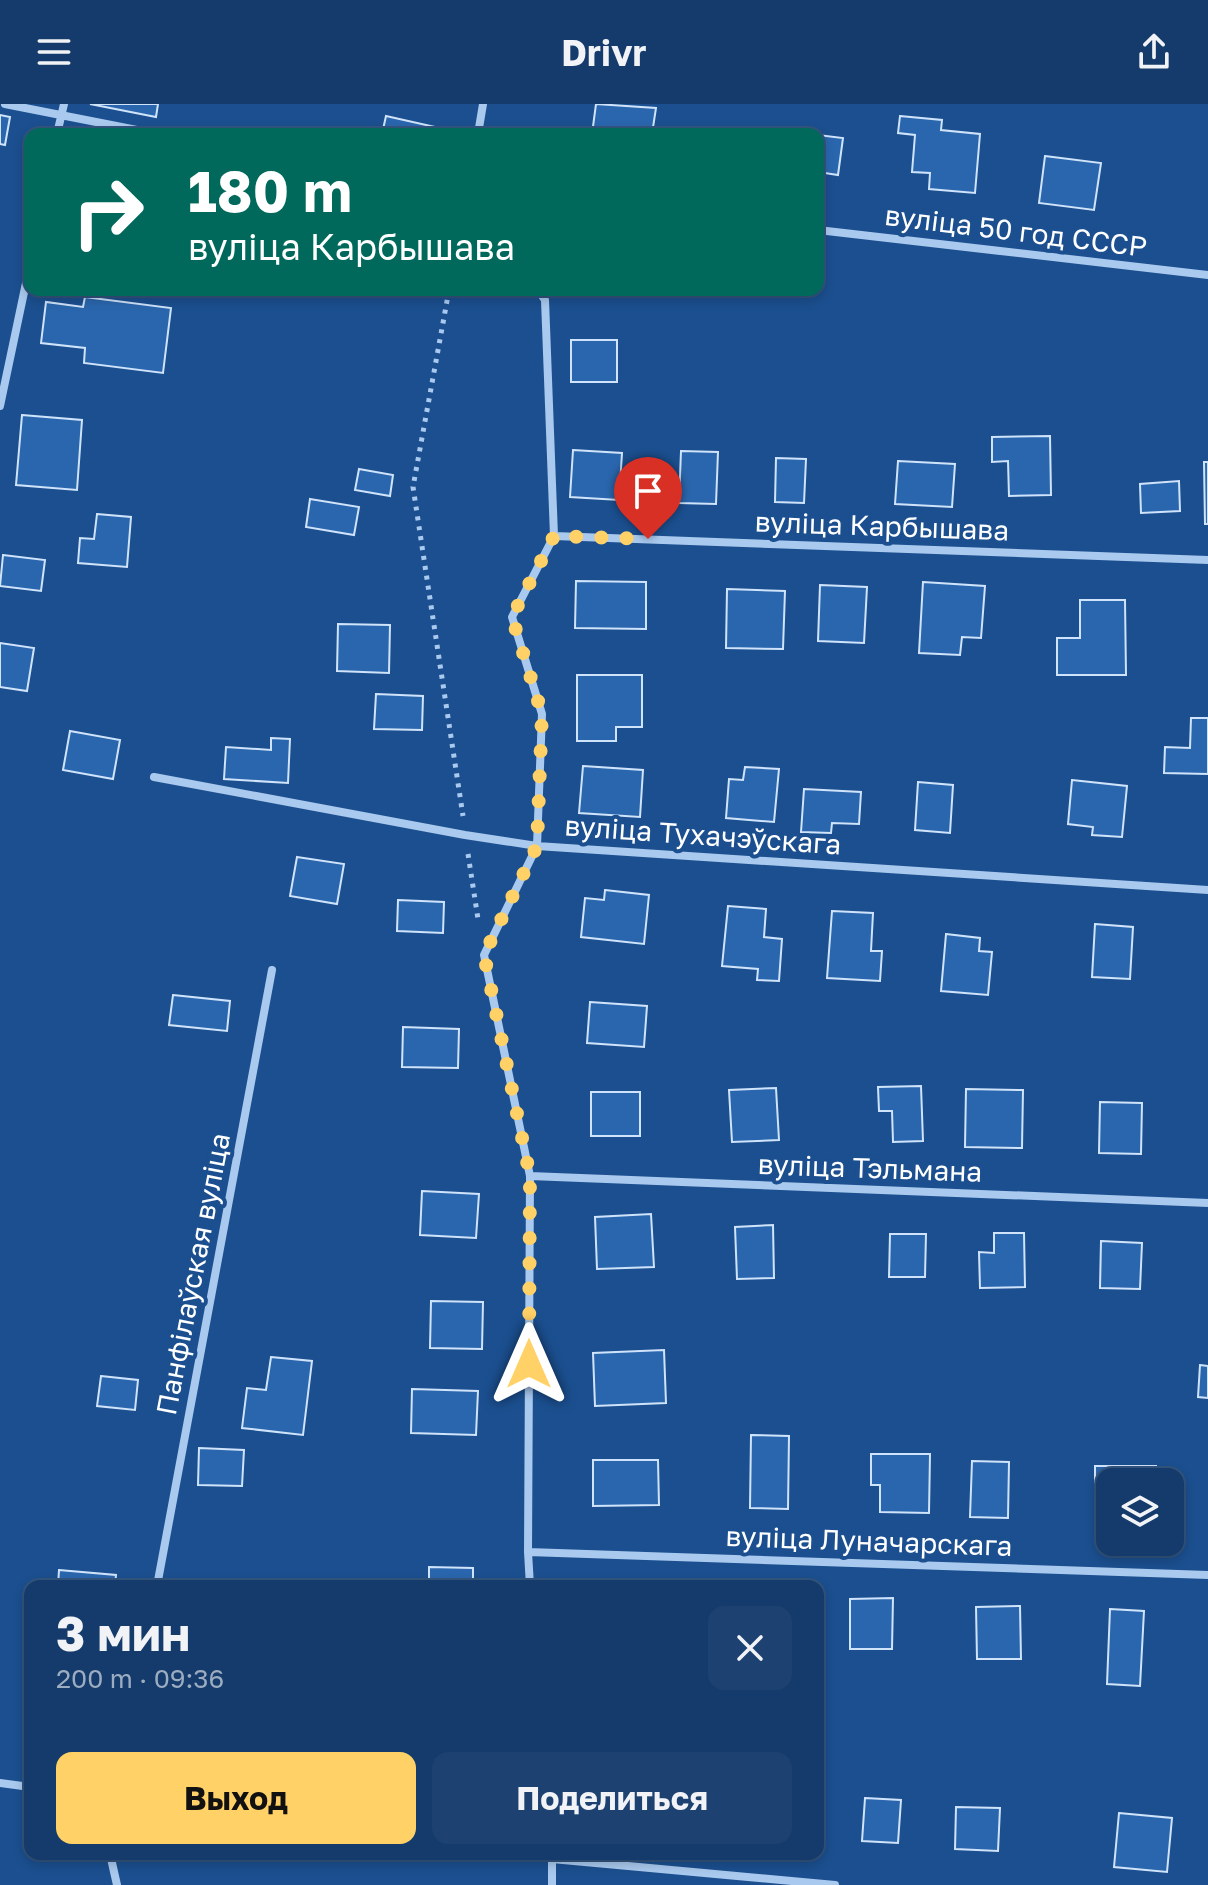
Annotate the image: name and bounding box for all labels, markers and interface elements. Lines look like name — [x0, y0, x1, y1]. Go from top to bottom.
icon: menu — [32, 30, 76, 74]
icon: share — [1132, 30, 1176, 74]
text: Drivr — [561, 31, 647, 74]
text: 180 m — [188, 157, 352, 224]
icon: right — [56, 160, 160, 264]
street label: вуліца 50 год СССР — [883, 198, 1149, 263]
text: вуліца Карбышава — [188, 225, 515, 268]
pin — [614, 457, 682, 539]
icon: arrive — [626, 469, 670, 513]
street label: вуліца Карбышава — [754, 505, 1010, 546]
street label: вуліца Тухачэўскага — [564, 808, 842, 861]
street label: Панфілаўская вуліца — [149, 1130, 236, 1418]
street label: вуліца Тэльмана — [757, 1147, 983, 1188]
position arrow — [487, 1322, 571, 1406]
map controls — [1096, 1468, 1184, 1556]
button: layers — [1096, 1468, 1184, 1556]
street label: вуліца Луначарскага — [725, 1519, 1013, 1562]
text: 3 мин — [56, 1604, 190, 1662]
button: close — [708, 1606, 792, 1690]
text: 200 m · 09:36 — [56, 1663, 224, 1694]
button: Выход — [56, 1752, 416, 1844]
button: Поделиться — [432, 1752, 792, 1844]

